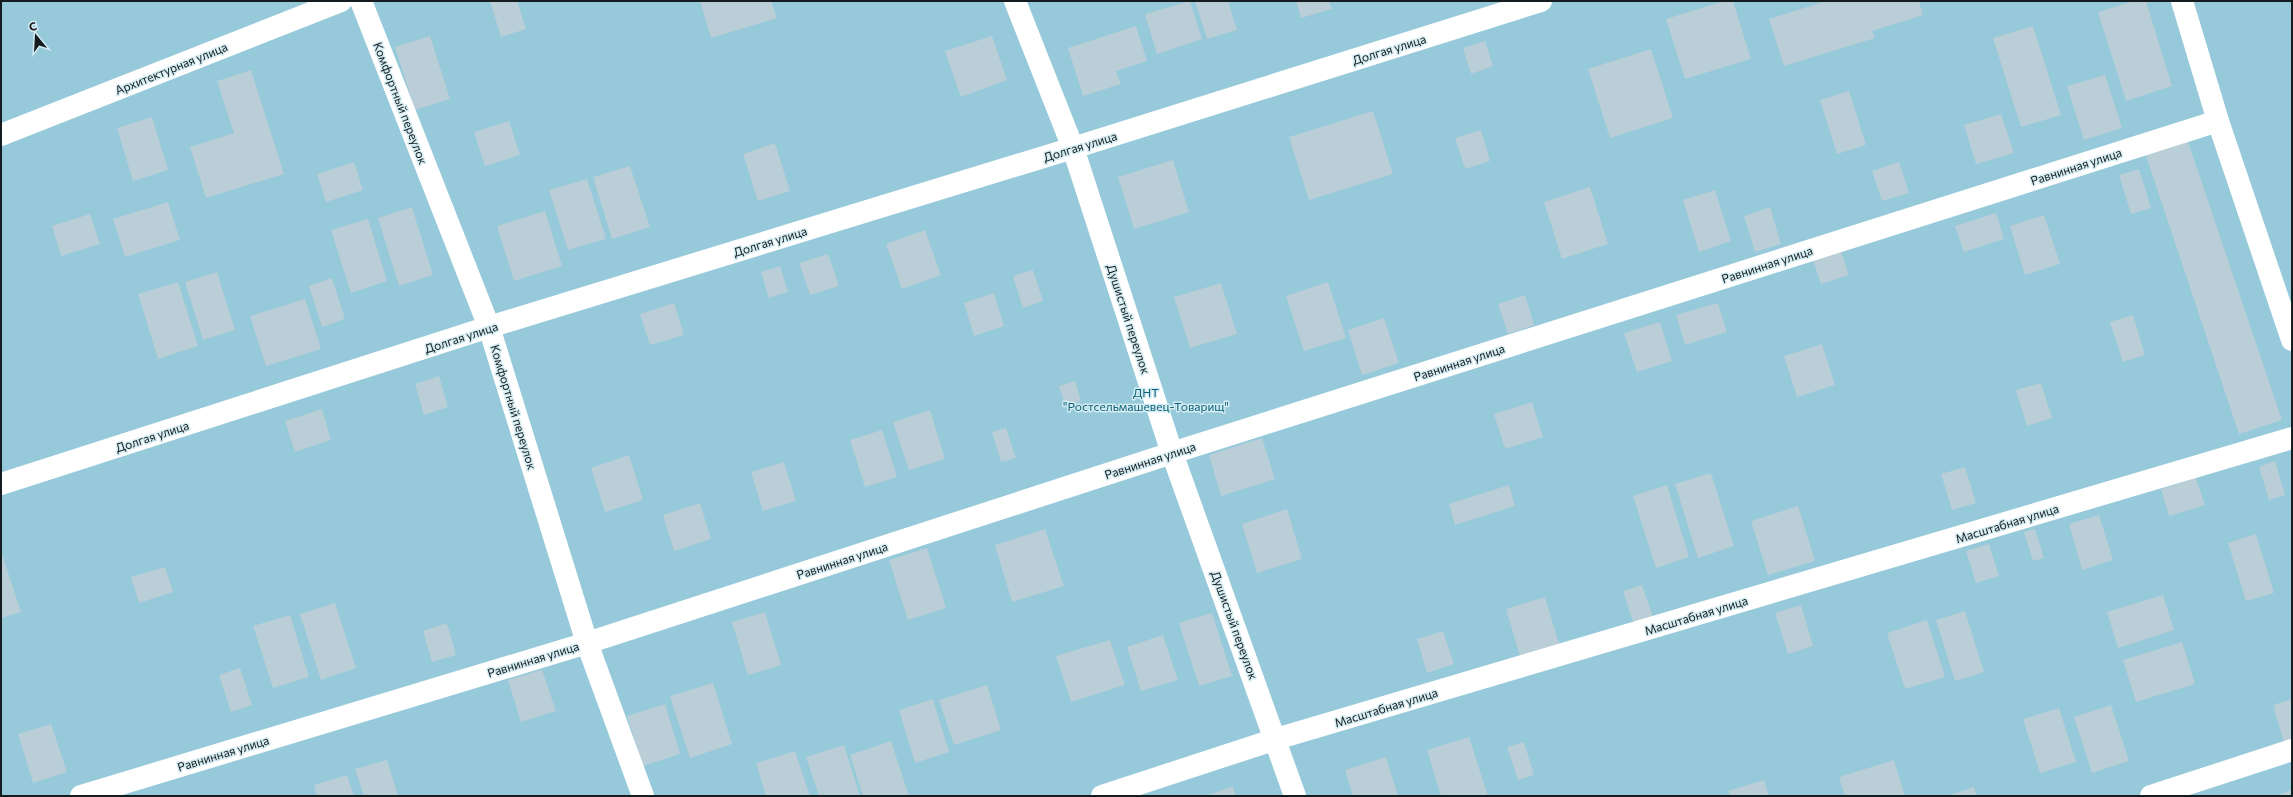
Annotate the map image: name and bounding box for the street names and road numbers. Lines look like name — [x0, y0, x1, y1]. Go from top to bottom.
street label: Долгая улица — [1350, 31, 1428, 67]
street label: Архитектурная улица — [113, 39, 229, 97]
street label: Комфортный переулок — [371, 40, 431, 167]
street label: Долгая улица — [1041, 128, 1119, 164]
street label: Равнинная улица — [2029, 145, 2123, 187]
street label: Долгая улица — [731, 223, 809, 259]
street label: Равнинная улица — [1720, 243, 1814, 285]
street label: Душистый переулок — [1105, 262, 1154, 376]
street label: Долгая улица — [423, 319, 499, 355]
street label: Равнинная улица — [1412, 341, 1506, 383]
street label: Комфортный переулок — [488, 343, 540, 472]
street label: Долгая улица — [114, 418, 190, 454]
street label: Равнинная улица — [1103, 439, 1197, 481]
street label: Масштабная улица — [1954, 501, 2060, 545]
street label: Равнинная улица — [795, 539, 889, 581]
street label: Душистый переулок — [1209, 569, 1261, 682]
street label: Масштабная улица — [1643, 593, 1749, 637]
street label: Равнинная улица — [485, 638, 581, 680]
street label: Масштабная улица — [1333, 685, 1439, 729]
street label: Равнинная улица — [175, 732, 271, 774]

